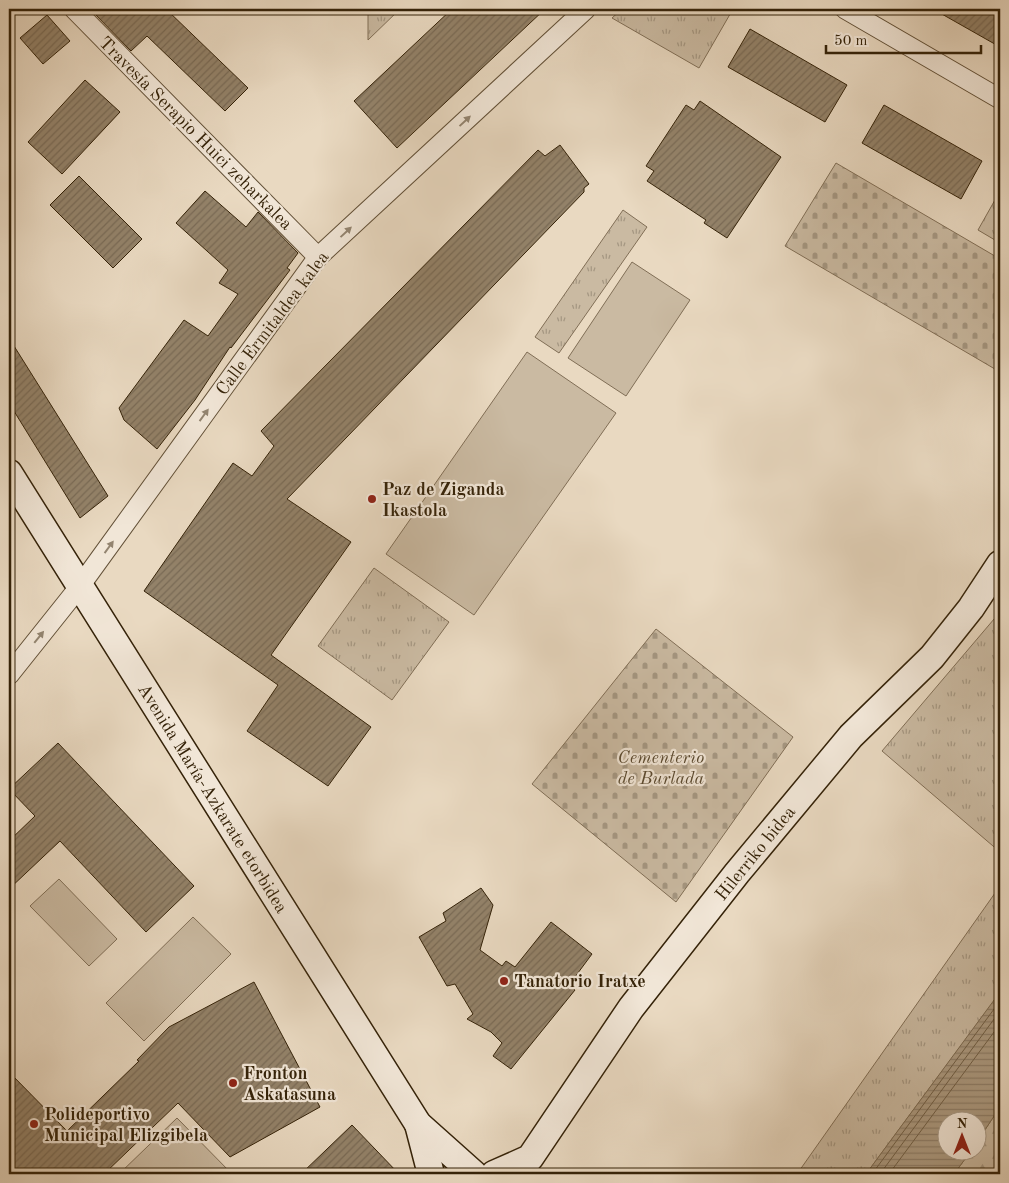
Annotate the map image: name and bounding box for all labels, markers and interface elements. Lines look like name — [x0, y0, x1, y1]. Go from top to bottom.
scale bar — [826, 22, 982, 54]
street label: Travesía Serapio Huici zeharkalea — [95, 34, 295, 234]
text: 50 m — [834, 34, 868, 49]
one-way arrow — [459, 115, 471, 127]
one-way arrow — [339, 226, 352, 237]
street label: Calle Ermitaldea kalea — [213, 248, 333, 399]
one-way arrow — [199, 408, 209, 422]
place label: Paz de Ziganda Ikastola — [382, 481, 505, 520]
marker: Paz de Ziganda Ikastola — [366, 493, 378, 505]
one-way arrow — [104, 540, 114, 554]
one-way arrow — [34, 631, 45, 644]
street label: Avenida María-Azkarate etorbidea — [134, 681, 290, 916]
park label: Cementerio de Burlada — [618, 749, 705, 788]
street label: Hilerriko bidea — [712, 803, 799, 904]
place label: Tanatorio Iratxe — [514, 973, 646, 991]
marker: Tanatorio Iratxe — [498, 975, 510, 987]
place label: Fronton Askatasuna — [243, 1065, 336, 1104]
marker: Fronton Askatasuna — [227, 1077, 239, 1089]
place label: Polideportivo Municipal Elizgibela — [44, 1106, 208, 1145]
north arrow — [936, 1110, 986, 1160]
text: N — [957, 1117, 968, 1131]
marker: Polideportivo Municipal Elizgibela — [28, 1118, 40, 1130]

